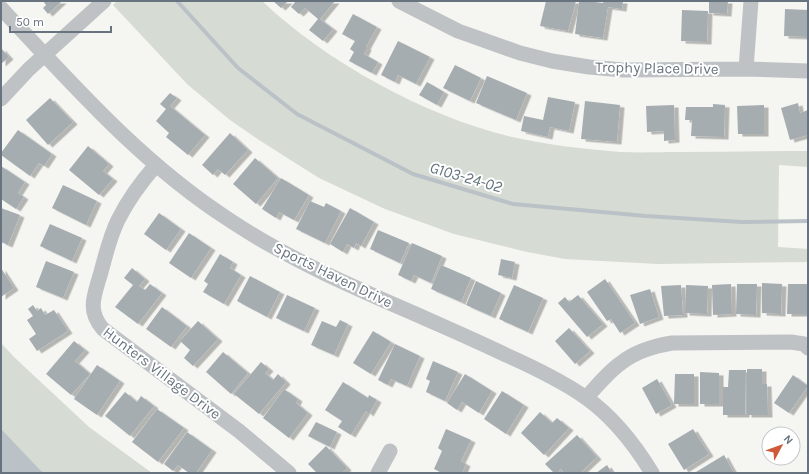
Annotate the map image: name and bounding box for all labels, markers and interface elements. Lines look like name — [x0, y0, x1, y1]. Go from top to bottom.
scale bar — [10, 8, 111, 34]
text: 50 m — [16, 15, 44, 29]
street label: Trophy Place Drive — [595, 58, 719, 78]
water label: G103-24-02 — [428, 158, 505, 197]
street label: Sports Haven Drive — [271, 238, 395, 312]
street label: Hunters Village Drive — [100, 323, 224, 423]
north arrow — [761, 426, 801, 466]
text: N — [781, 433, 796, 447]

